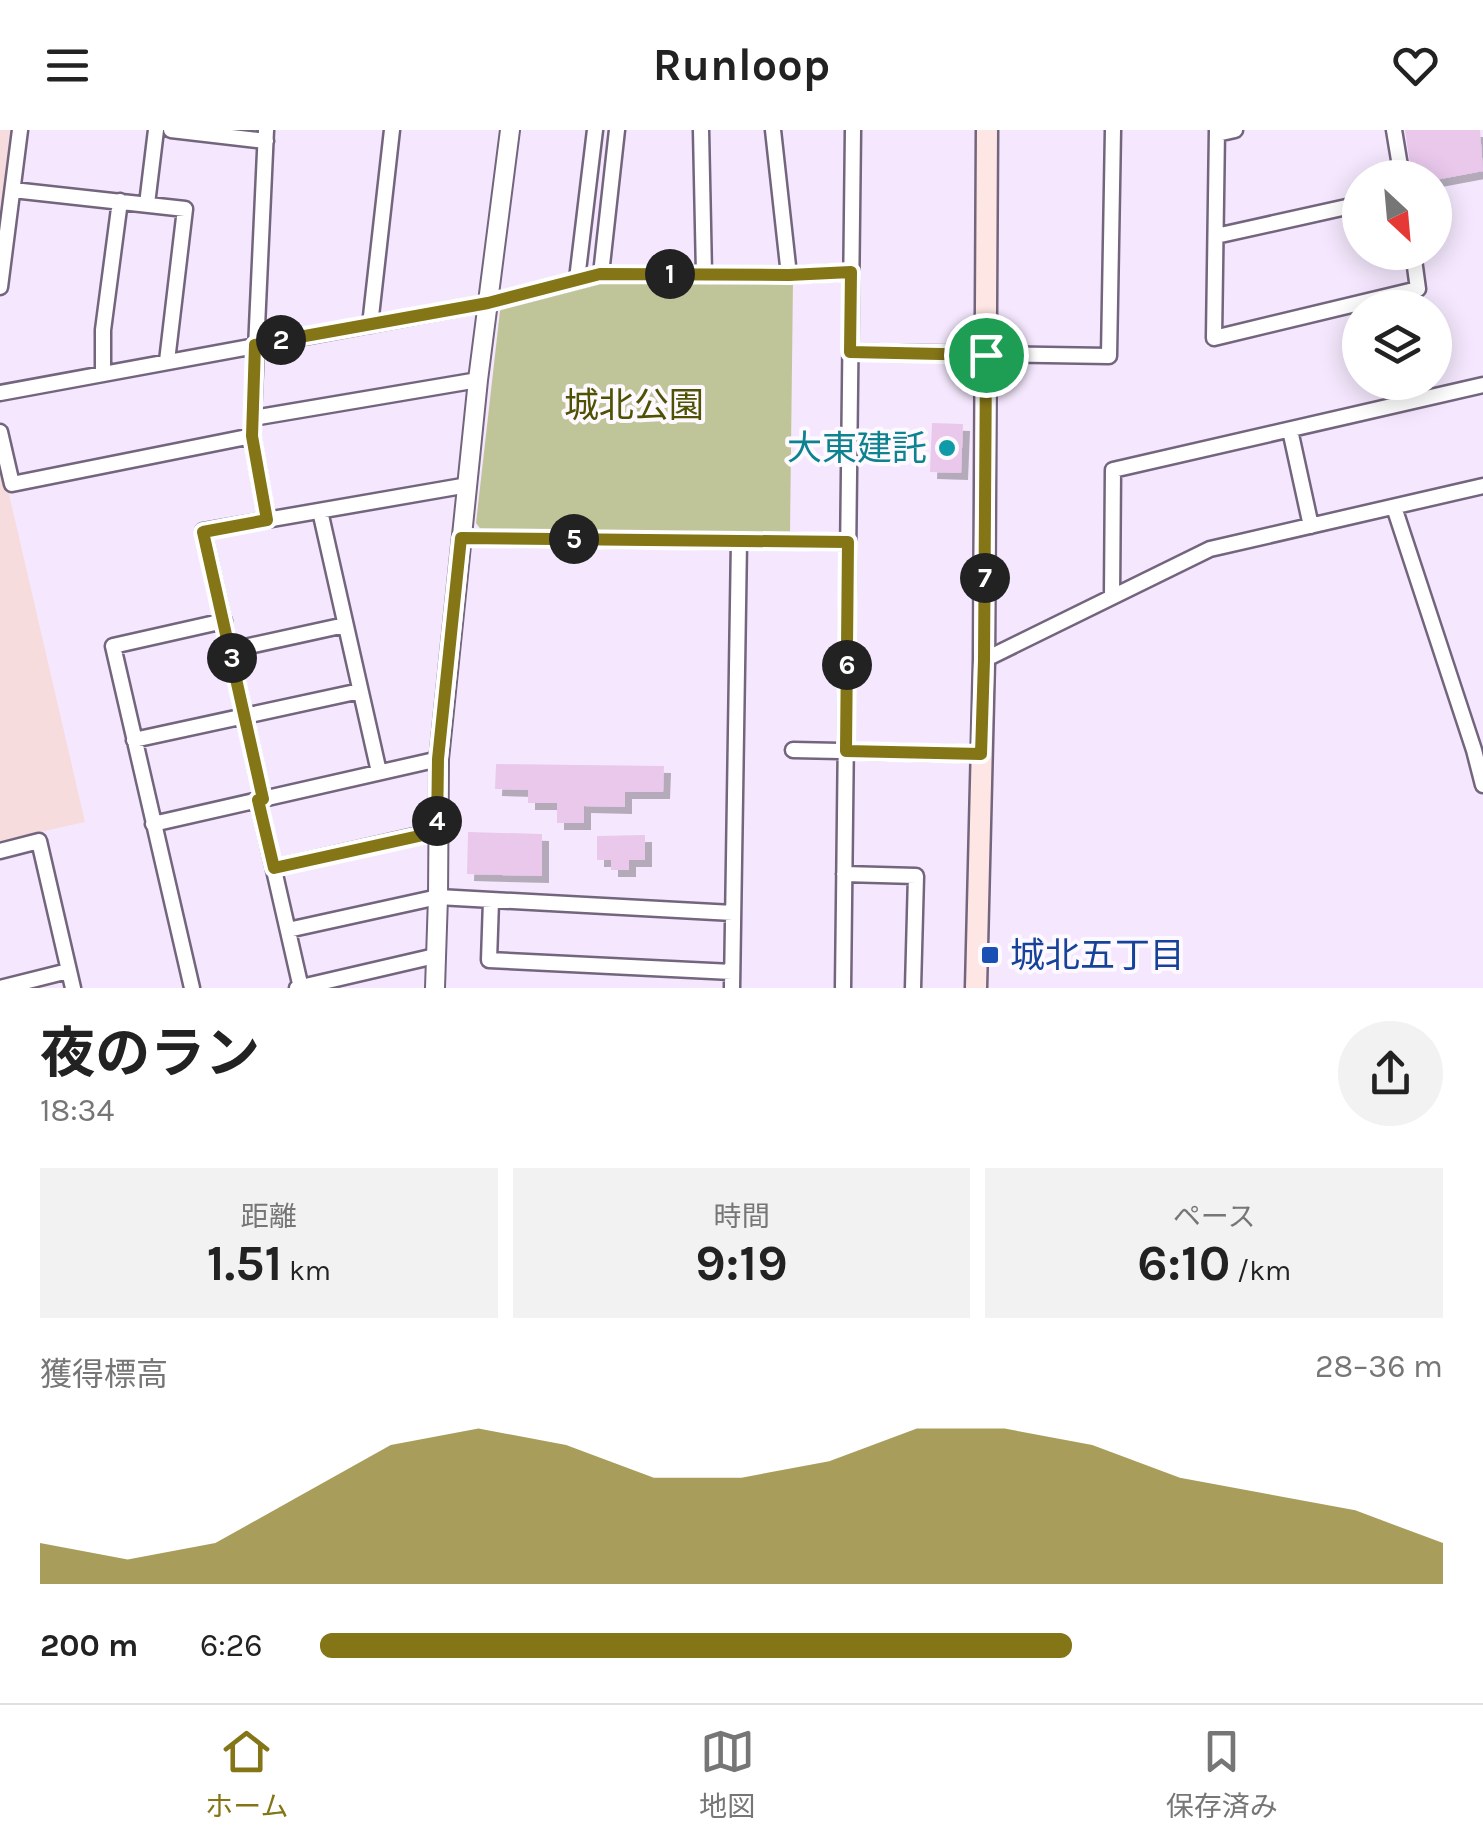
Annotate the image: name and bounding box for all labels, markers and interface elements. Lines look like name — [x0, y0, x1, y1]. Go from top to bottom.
icon: menu — [40, 38, 95, 93]
icon: heart — [1388, 38, 1443, 93]
text: Runloop — [653, 39, 830, 91]
north arrow — [1342, 160, 1452, 270]
map controls — [1342, 160, 1452, 400]
pin: 1 — [645, 249, 695, 299]
text: 1 — [665, 257, 675, 290]
button: layers — [1342, 290, 1452, 400]
pin — [944, 313, 1029, 398]
pin: 2 — [256, 315, 306, 365]
text: 2 — [273, 323, 289, 356]
icon: arrive — [959, 328, 1014, 383]
park label: 城北公園 — [564, 385, 704, 426]
place label: 大東建託 — [787, 428, 927, 469]
marker: 大東建託 — [936, 437, 958, 459]
pin: 5 — [549, 514, 599, 564]
text: 5 — [566, 522, 582, 555]
pin: 7 — [960, 553, 1010, 603]
text: 7 — [978, 561, 992, 594]
pin: 3 — [207, 633, 257, 683]
pin: 6 — [822, 640, 872, 690]
text: 3 — [223, 641, 241, 674]
text: 6 — [839, 648, 856, 681]
pin: 4 — [412, 796, 462, 846]
text: 4 — [429, 804, 445, 837]
place label: 城北五丁目 — [1010, 935, 1185, 976]
marker: 城北五丁目 — [979, 944, 1001, 966]
button: share — [1338, 1021, 1443, 1126]
text: 夜のラン — [40, 1022, 260, 1086]
text: 18:34 — [40, 1092, 114, 1129]
text: 距離 — [241, 1200, 297, 1233]
text: 時間 — [713, 1200, 770, 1233]
text: ペース — [1173, 1200, 1255, 1233]
text: 1.51 — [207, 1234, 282, 1293]
text: 9:19 — [695, 1234, 788, 1293]
text: 6:10 — [1137, 1234, 1230, 1293]
text: km — [282, 1254, 331, 1287]
text: /km — [1230, 1254, 1291, 1287]
text: 28–36 m — [1315, 1348, 1443, 1385]
text: 獲得標高 — [40, 1356, 168, 1393]
text: 200 m — [40, 1627, 138, 1664]
text: 6:26 — [200, 1627, 263, 1664]
tab: ホーム — [205, 1724, 288, 1824]
tab: 地図 — [699, 1724, 755, 1824]
tab: 保存済み — [1166, 1724, 1278, 1824]

